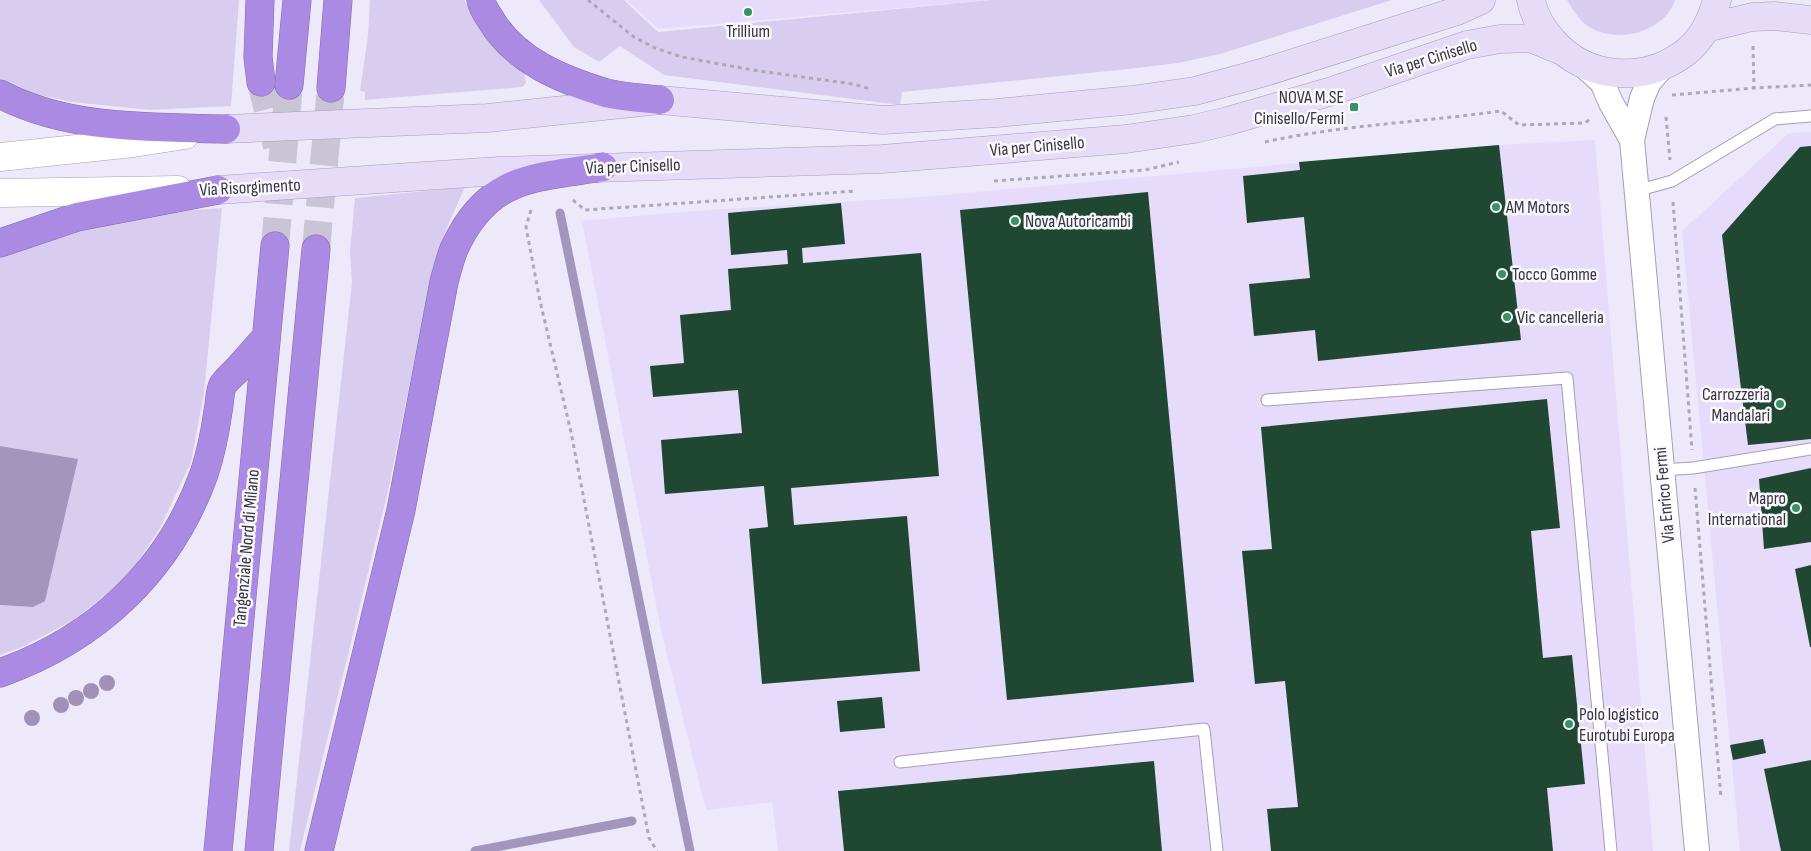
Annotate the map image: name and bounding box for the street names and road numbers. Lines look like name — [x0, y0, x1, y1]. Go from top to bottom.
street label: Via per Cinisello — [1383, 35, 1480, 82]
street label: Via per Cinisello — [989, 132, 1085, 161]
street label: Via per Cinisello — [585, 154, 681, 179]
street label: Via Risorgimento — [199, 174, 301, 201]
street label: Via Enrico Fermi — [1650, 446, 1679, 544]
street label: Tangenziale Nord di Milano — [229, 468, 264, 628]

